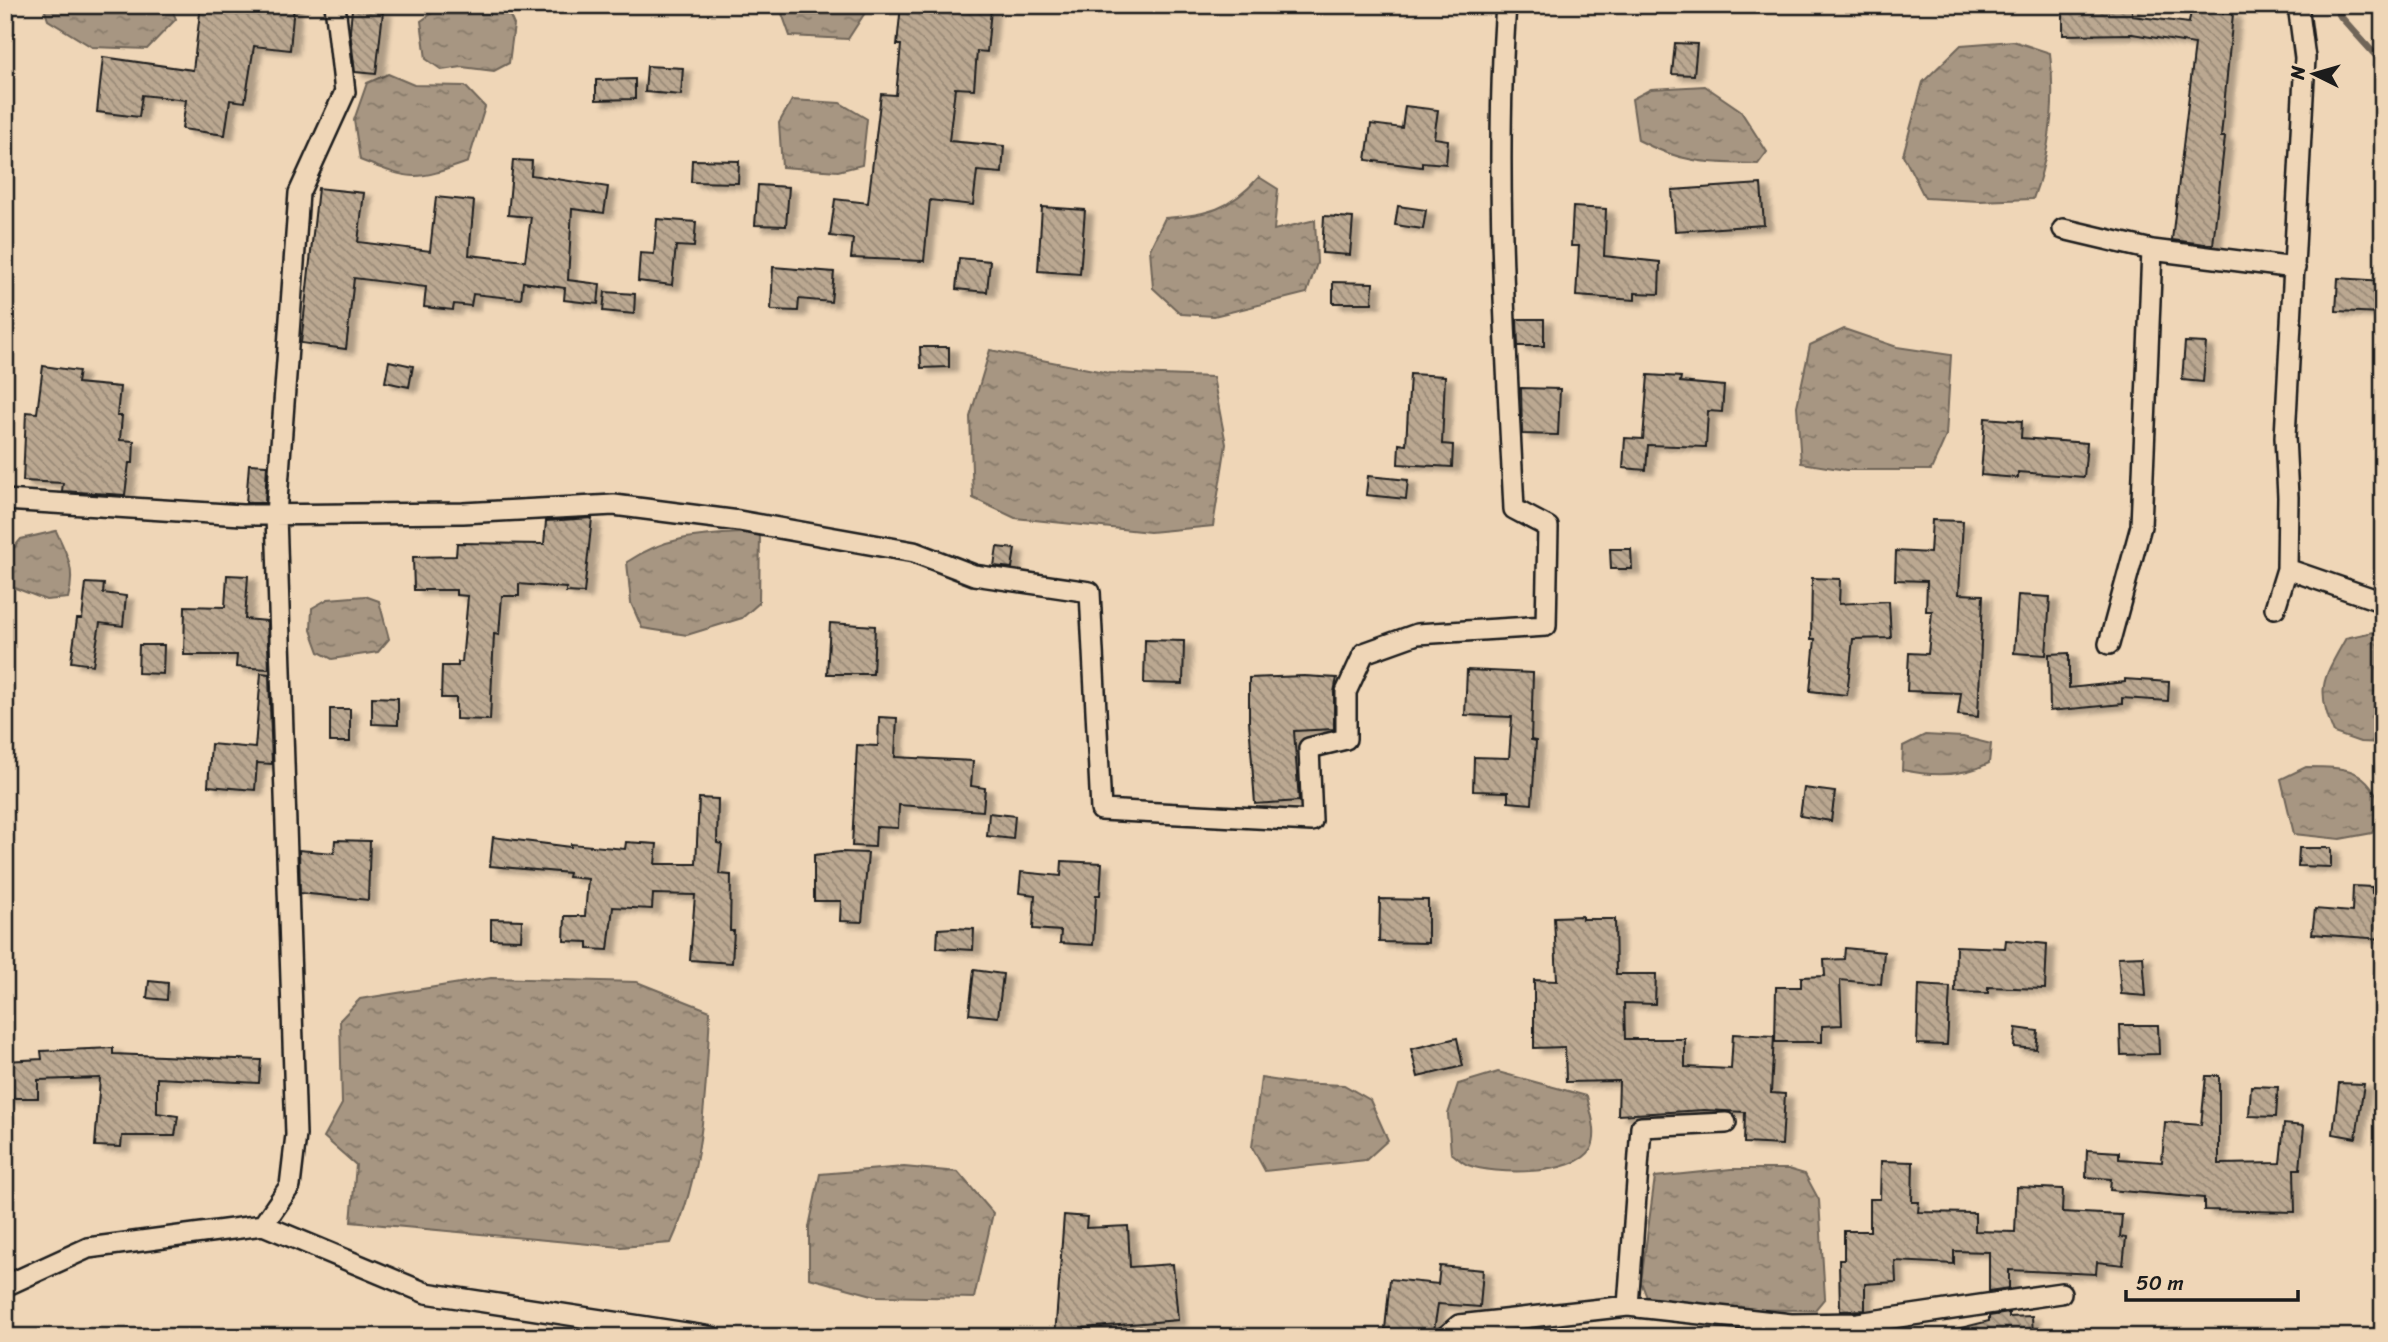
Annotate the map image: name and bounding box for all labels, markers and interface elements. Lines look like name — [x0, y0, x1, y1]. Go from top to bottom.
north arrow — [2280, 38, 2350, 108]
text: N — [2280, 64, 2315, 82]
scale bar — [2126, 1258, 2297, 1302]
text: 50 m — [2136, 1264, 2184, 1302]

